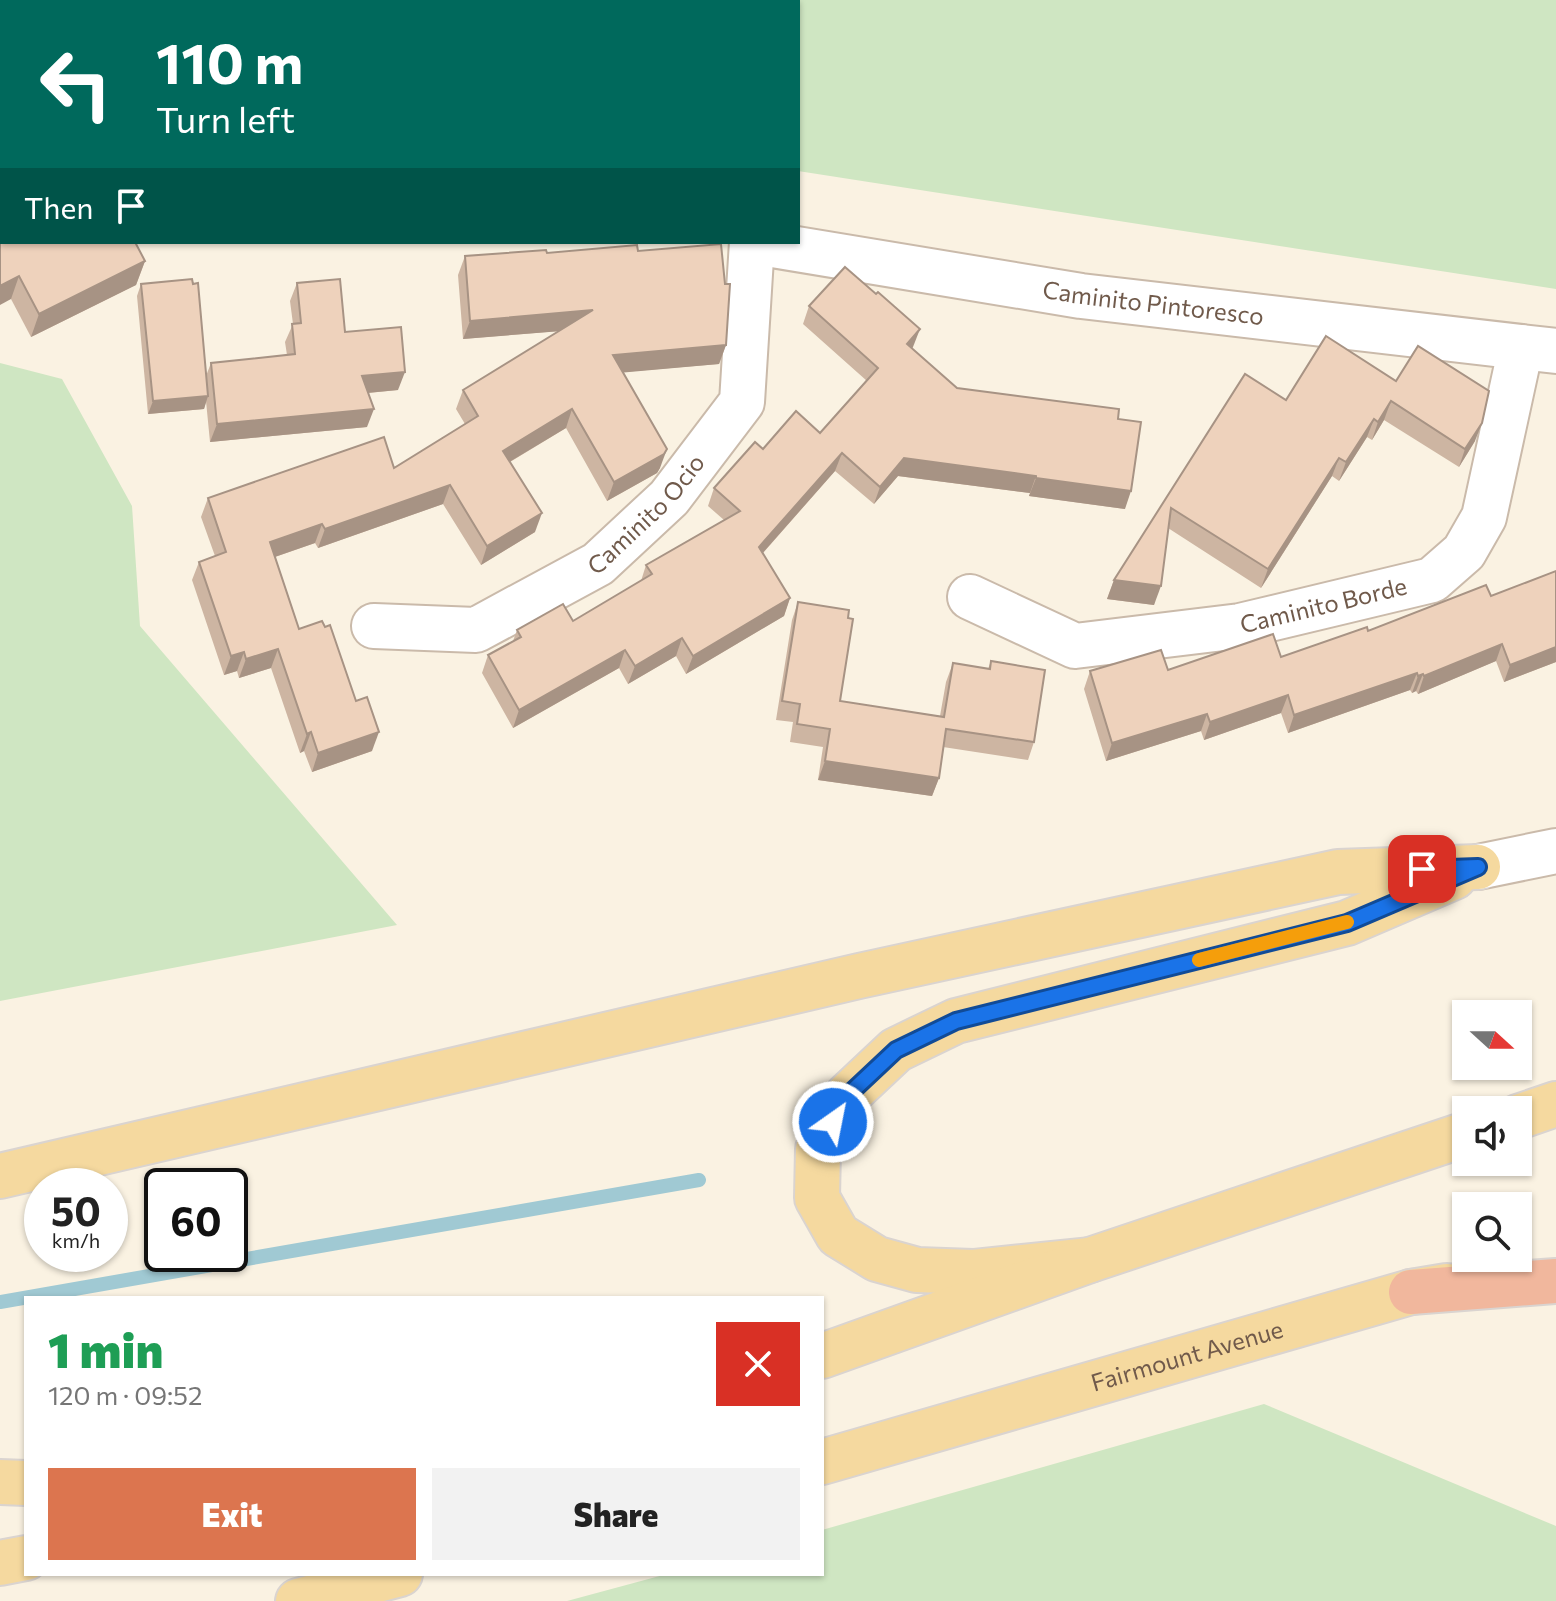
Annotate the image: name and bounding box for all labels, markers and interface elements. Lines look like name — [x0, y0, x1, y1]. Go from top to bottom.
text: 110 m — [156, 27, 303, 96]
icon: left — [24, 32, 128, 136]
text: Turn left — [156, 96, 295, 140]
icon: arrive — [109, 184, 153, 228]
text: Then — [24, 188, 93, 225]
street label: Caminito Pintoresco — [1041, 274, 1266, 330]
street label: Caminito Ocio — [582, 448, 710, 580]
street label: Caminito Borde — [1237, 571, 1409, 638]
pin — [1388, 835, 1456, 903]
icon: arrive — [1400, 847, 1444, 891]
north arrow — [1452, 1000, 1532, 1080]
map controls — [1452, 1000, 1532, 1272]
position arrow — [791, 1080, 875, 1164]
button: sound — [1452, 1096, 1532, 1176]
speed limit sign: 60 — [144, 1168, 248, 1272]
text: 50 — [51, 1185, 101, 1234]
button: search — [1452, 1192, 1532, 1272]
text: km/h — [52, 1228, 100, 1252]
street label: Fairmount Avenue — [1087, 1314, 1286, 1397]
text: 1 min — [48, 1319, 163, 1378]
button: close — [716, 1322, 800, 1406]
text: 120 m · 09:52 — [48, 1379, 202, 1410]
button: Exit — [48, 1468, 416, 1560]
button: Share — [432, 1468, 800, 1560]

